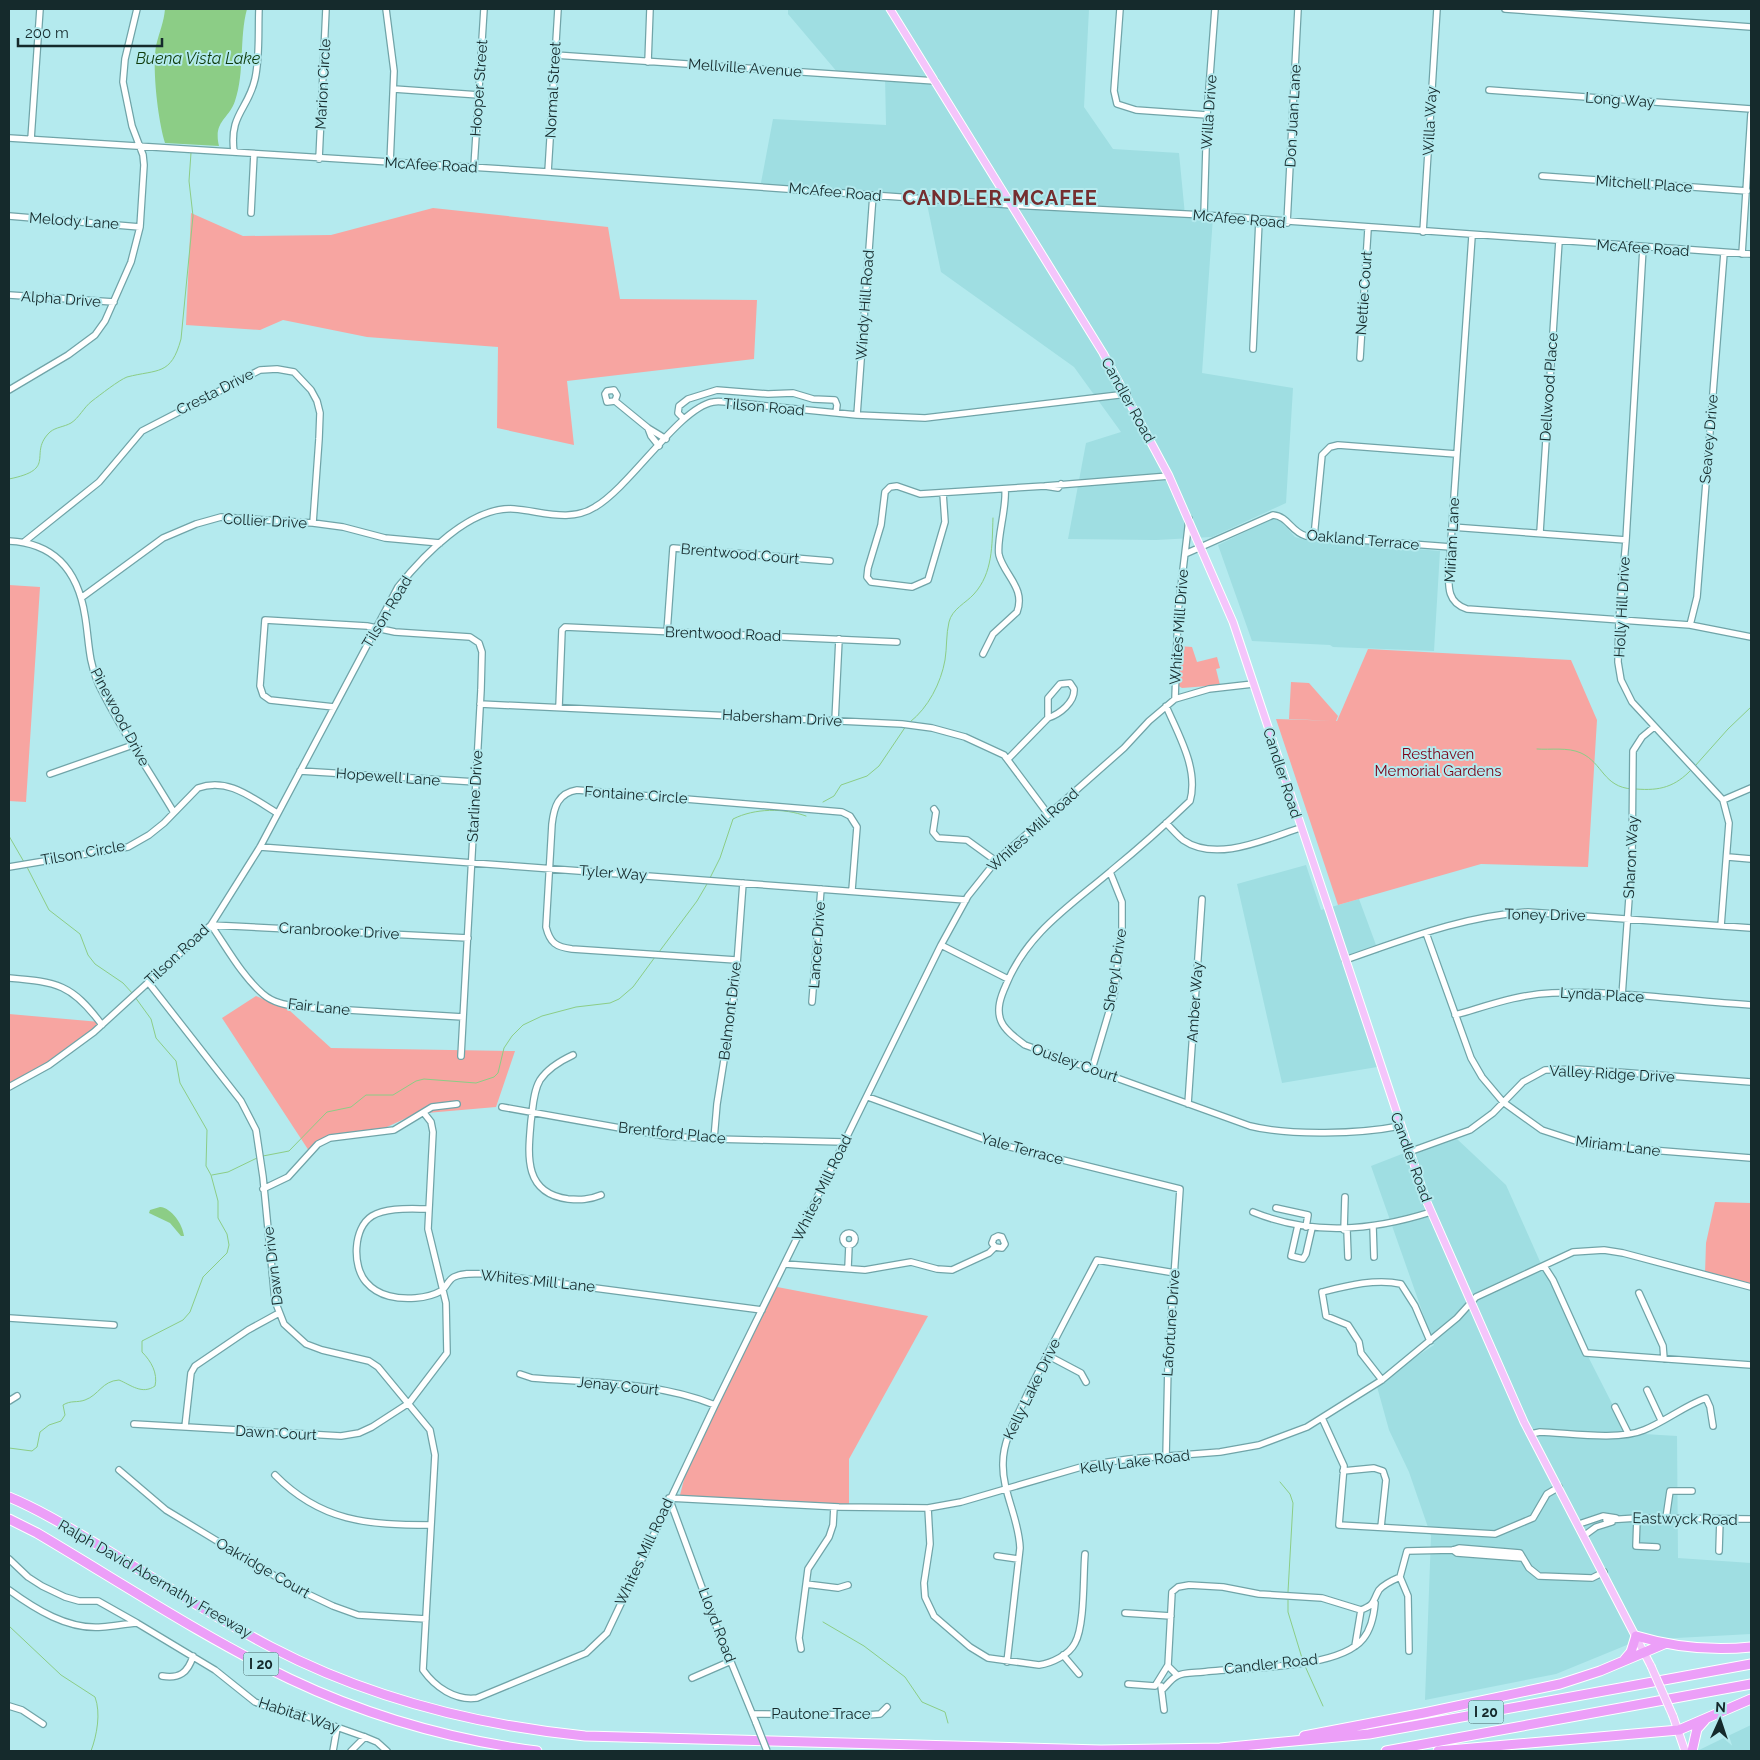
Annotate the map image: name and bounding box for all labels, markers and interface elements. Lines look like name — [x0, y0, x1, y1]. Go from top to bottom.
scale bar — [18, 15, 161, 47]
text: 200 m — [25, 24, 69, 42]
street label: Marion Circle — [312, 38, 334, 130]
street label: Hooper Street — [467, 39, 491, 137]
street label: Normal Street — [541, 41, 565, 139]
water label: Buena Vista Lake — [136, 49, 261, 68]
street label: Mellville Avenue — [688, 55, 803, 81]
street label: Don Juan Lane — [1281, 64, 1305, 168]
street label: Willa Drive — [1197, 74, 1221, 150]
street label: Willa Way — [1419, 86, 1441, 156]
street label: Long Way — [1585, 89, 1655, 111]
street label: McAfee Road — [384, 154, 478, 176]
street label: Mitchell Place — [1595, 172, 1693, 196]
street label: McAfee Road — [788, 179, 882, 205]
district label: CANDLER-MCAFEE — [902, 186, 1098, 210]
street label: McAfee Road — [1192, 206, 1286, 232]
street label: Melody Lane — [28, 209, 120, 233]
street label: McAfee Road — [1596, 236, 1690, 260]
street label: Windy Hill Road — [852, 249, 878, 361]
street label: Nettie Court — [1352, 250, 1376, 336]
street label: Alpha Drive — [20, 287, 102, 311]
street label: Dellwood Place — [1536, 332, 1562, 442]
street label: Candler Road — [1097, 354, 1159, 446]
street label: Cresta Drive — [173, 365, 257, 419]
street label: Seavey Drive — [1696, 393, 1722, 484]
street label: Tilson Road — [723, 394, 805, 420]
street label: Miriam Lane — [1441, 497, 1463, 583]
street label: Collier Drive — [223, 510, 308, 532]
street label: Oakland Terrace — [1306, 526, 1420, 554]
street label: Brentwood Court — [680, 540, 800, 568]
street label: Holly Hill Drive — [1610, 556, 1634, 658]
street label: Whites Mill Drive — [1166, 568, 1192, 686]
street label: Tilson Road — [358, 573, 416, 651]
street label: Brentwood Road — [665, 623, 781, 645]
street label: Pinewood Drive — [87, 665, 154, 769]
street label: Habersham Drive — [722, 706, 843, 730]
street label: Candler Road — [1259, 725, 1305, 821]
park label: Resthaven Memorial Gardens — [1375, 745, 1501, 780]
street label: Starline Drive — [464, 749, 486, 842]
street label: Hopewell Lane — [335, 764, 441, 790]
street label: Fontaine Circle — [584, 782, 688, 808]
street label: Whites Mill Road — [984, 784, 1082, 876]
street label: Sharon Way — [1620, 815, 1642, 899]
street label: Tilson Circle — [40, 837, 127, 869]
street label: Tyler Way — [578, 862, 648, 884]
street label: Lancer Drive — [805, 901, 829, 989]
street label: Toney Drive — [1504, 905, 1586, 925]
street label: Cranbrooke Drive — [278, 919, 400, 943]
street label: Tilson Road — [141, 921, 213, 989]
street label: Sheryl Drive — [1100, 927, 1130, 1013]
street label: Belmont Drive — [715, 961, 745, 1061]
street label: Amber Way — [1183, 961, 1207, 1043]
street label: Lynda Place — [1559, 984, 1645, 1006]
street label: Fair Lane — [287, 995, 351, 1019]
street label: Ousley Court — [1029, 1040, 1121, 1086]
street label: Valley Ridge Drive — [1549, 1062, 1676, 1086]
street label: Candler Road — [1386, 1110, 1436, 1204]
street label: Brentford Place — [617, 1118, 727, 1148]
street label: Yale Terrace — [979, 1129, 1065, 1169]
street label: Whites Mill Road — [788, 1132, 856, 1244]
street label: Miriam Lane — [1575, 1132, 1662, 1160]
street label: Dawn Drive — [259, 1225, 287, 1306]
street label: Whites Mill Lane — [480, 1266, 596, 1296]
street label: Lafortune Drive — [1158, 1269, 1184, 1377]
street label: Kelly Lake Drive — [1000, 1335, 1064, 1443]
street label: Jenay Court — [576, 1373, 660, 1399]
street label: Dawn Court — [235, 1422, 317, 1444]
street label: Kelly Lake Road — [1079, 1446, 1191, 1478]
street label: Whites Mill Road — [611, 1495, 677, 1609]
street label: Eastwyck Road — [1632, 1509, 1738, 1529]
street label: Ralph David Abernathy Freeway — [55, 1516, 255, 1642]
street label: Oakridge Court — [213, 1534, 313, 1602]
street label: Lloyd Road — [695, 1585, 739, 1665]
street label: Candler Road — [1223, 1650, 1319, 1678]
road number: I 20 — [244, 1652, 278, 1676]
street label: Habitat Way — [256, 1693, 342, 1737]
north arrow — [1695, 1695, 1745, 1745]
text: N — [1715, 1699, 1726, 1715]
road number: I 20 — [1468, 1700, 1504, 1724]
street label: Pautone Trace — [771, 1705, 871, 1723]

